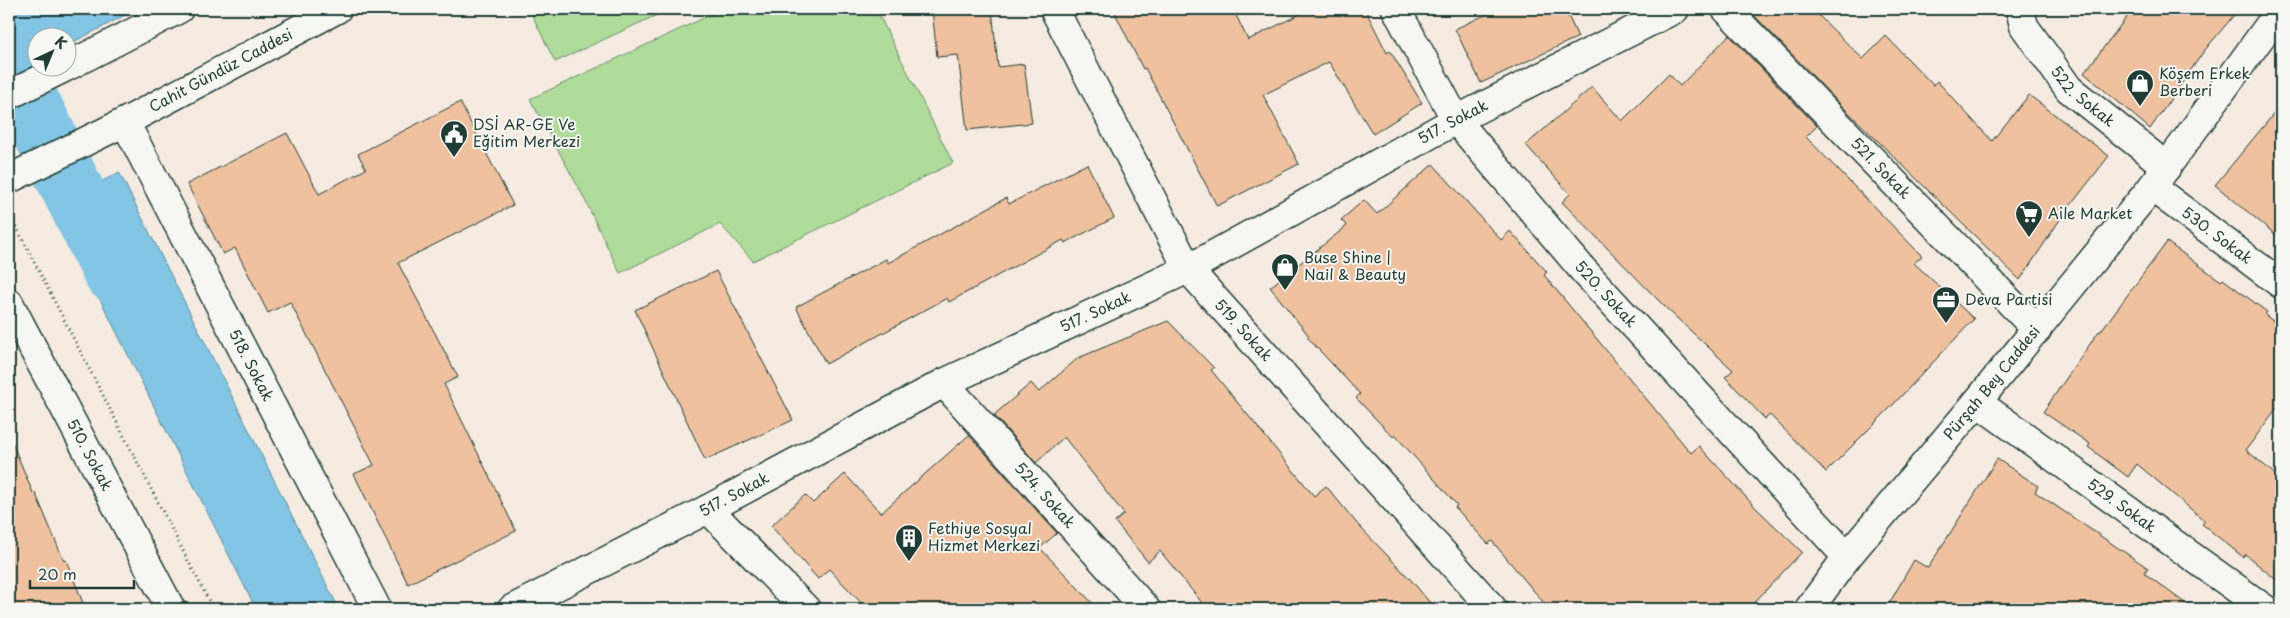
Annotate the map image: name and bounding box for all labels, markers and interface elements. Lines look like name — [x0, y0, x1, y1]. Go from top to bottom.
street label: Cahit Gündüz Caddesi — [144, 22, 296, 117]
north arrow — [28, 28, 78, 78]
text: K — [50, 31, 72, 53]
street label: 522. Sokak — [2046, 61, 2121, 132]
place label: Köşem Erkek Berberi — [2159, 61, 2251, 101]
shop icon: Köşem Erkek Berberi — [2125, 68, 2155, 107]
street label: 517. Sokak — [1413, 93, 1492, 149]
place label: DSİ AR-GE Ve Eğitim Merkezi — [473, 112, 580, 152]
public building icon: DSİ AR-GE Ve Eğitim Merkezi — [439, 119, 469, 158]
street label: 521. Sokak — [1846, 131, 1917, 204]
supermarket icon: Aile Market — [2014, 199, 2044, 238]
street label: 530. Sokak — [2177, 200, 2258, 269]
place label: Aile Market — [2048, 201, 2132, 224]
place label: Buse Shine | Nail & Beauty — [1304, 245, 1406, 285]
shop icon: Buse Shine | Nail & Beauty — [1270, 252, 1300, 291]
street label: 520. Sokak — [1570, 255, 1644, 332]
street label: 517. Sokak — [1056, 284, 1135, 337]
office icon: Deva Partisi — [1931, 285, 1961, 324]
place label: Deva Partisi — [1965, 287, 2053, 310]
street label: 519. Sokak — [1210, 293, 1279, 366]
street label: Pürşah Bey Caddesi — [1937, 320, 2045, 444]
street label: 518. Sokak — [224, 325, 281, 405]
street label: 510. Sokak — [62, 414, 120, 495]
street label: 524. Sokak — [1010, 456, 1082, 533]
street label: 517. Sokak — [695, 465, 773, 522]
street label: 529. Sokak — [2083, 472, 2162, 538]
place label: Fethiye Sosyal Hizmet Merkezi — [928, 516, 1040, 556]
building icon: Fethiye Sosyal Hizmet Merkezi — [894, 523, 924, 562]
scale bar — [30, 558, 134, 590]
text: 20 m — [38, 562, 77, 585]

